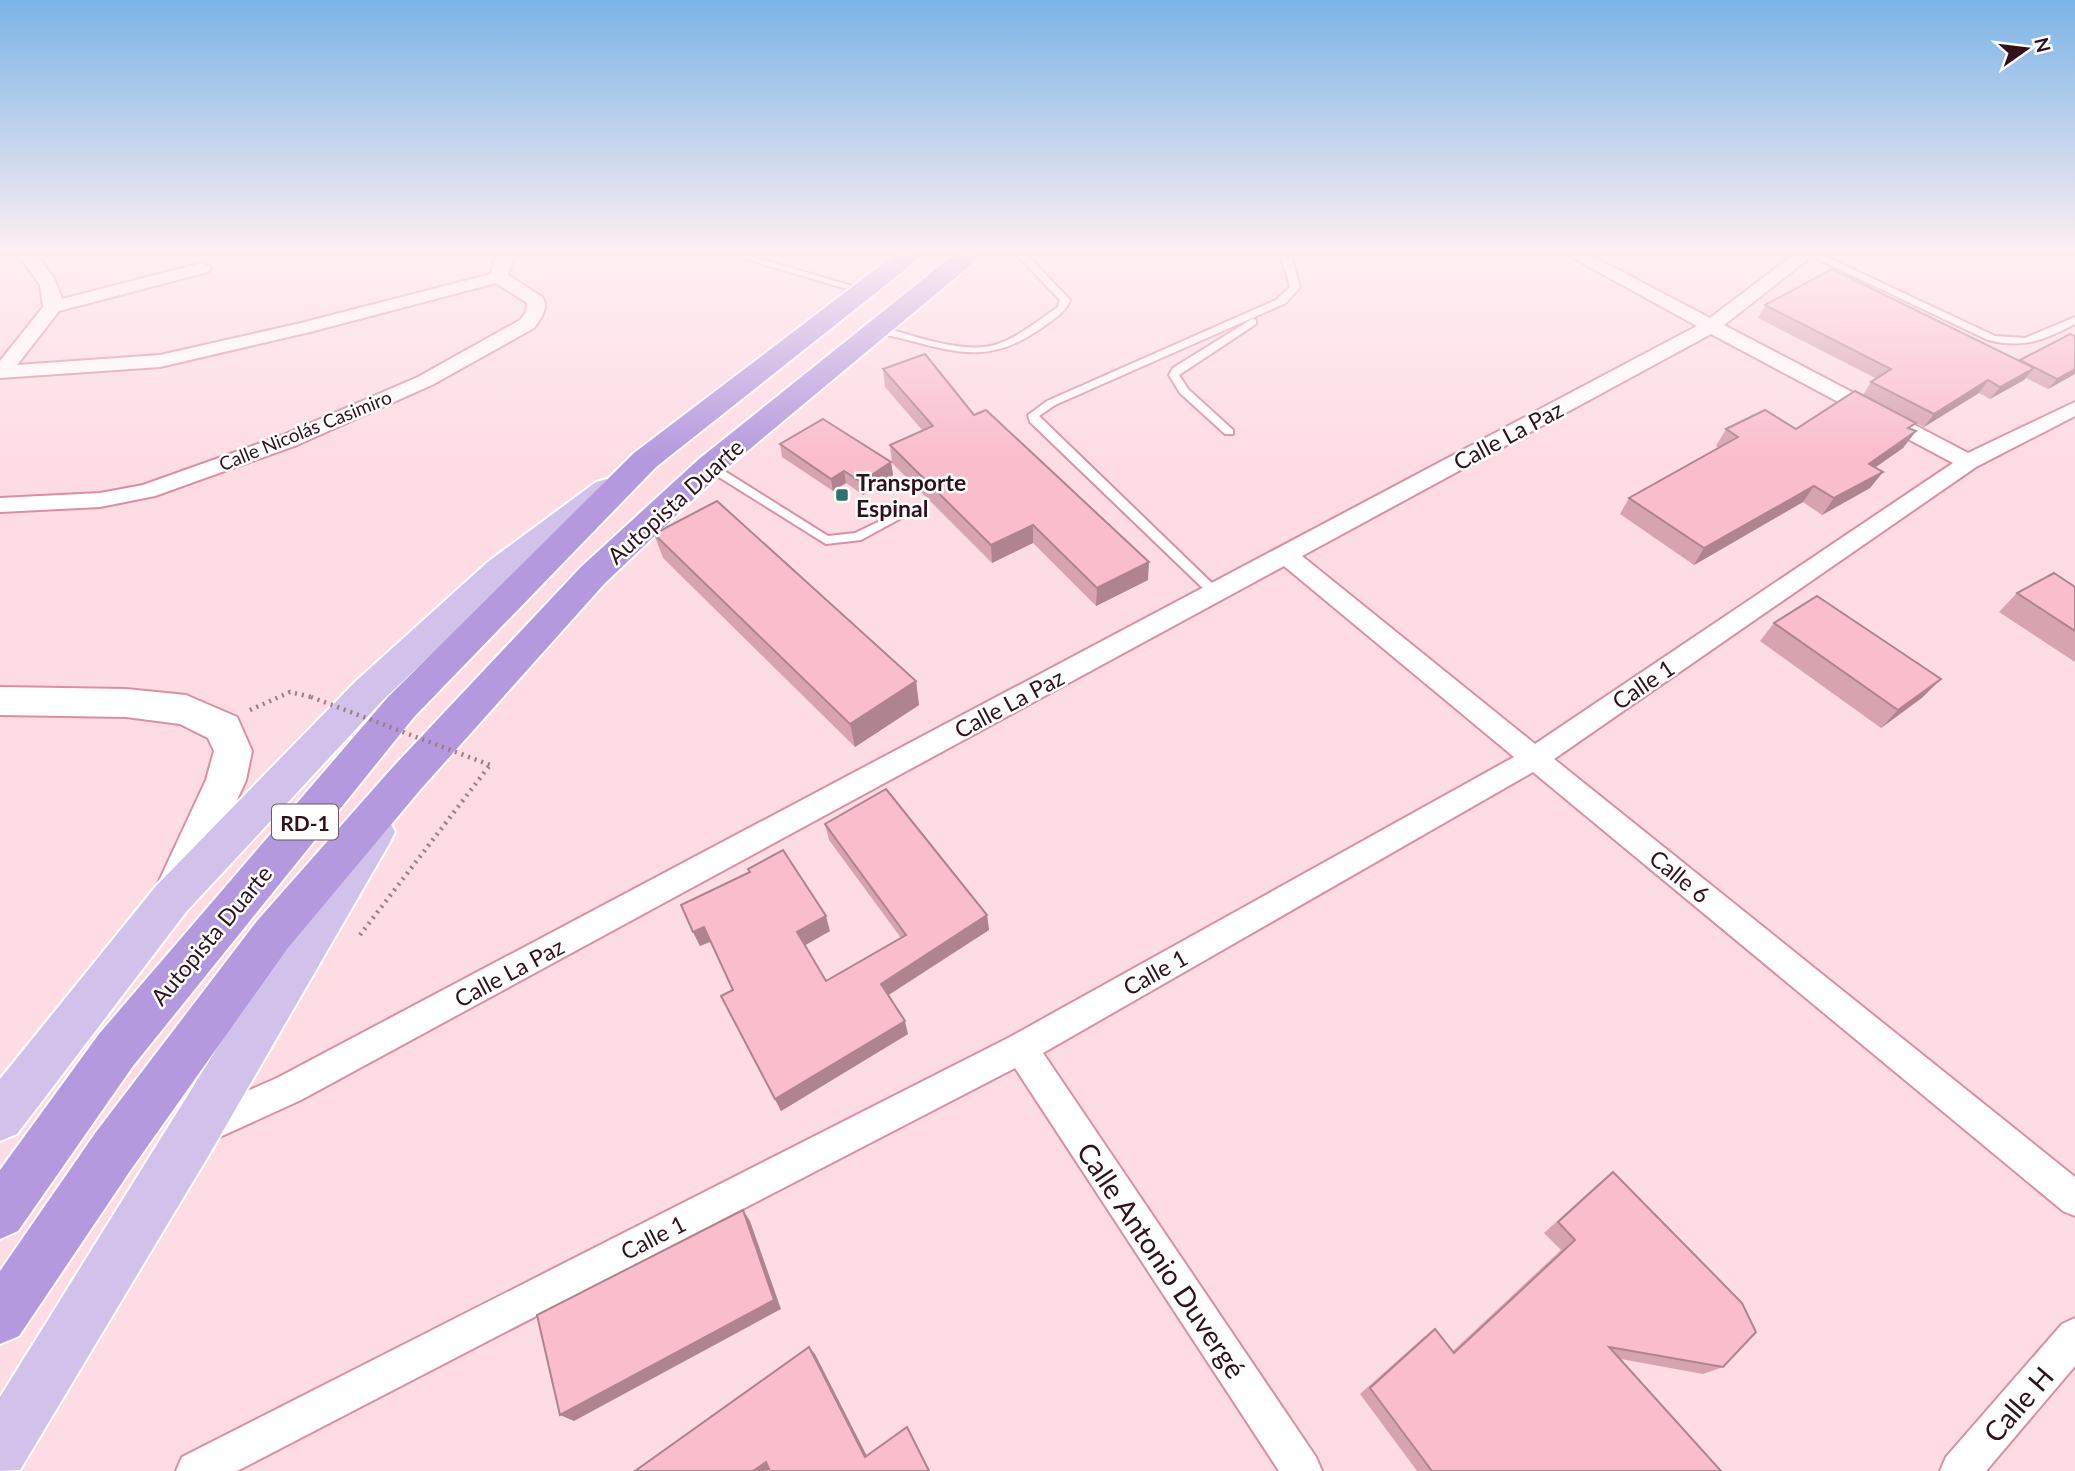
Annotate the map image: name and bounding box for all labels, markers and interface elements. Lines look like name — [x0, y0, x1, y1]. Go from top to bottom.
north arrow — [1991, 14, 2061, 84]
text: N — [2030, 35, 2056, 55]
street label: Calle Nicolás Casimiro — [215, 385, 395, 475]
street label: Calle La Paz — [1448, 394, 1568, 476]
street label: Autopista Duarte — [601, 433, 749, 569]
place label: Transporte Espinal — [856, 468, 966, 522]
marker: Transporte Espinal — [834, 487, 850, 503]
street label: Calle 1 — [1607, 653, 1679, 715]
street label: Calle La Paz — [949, 662, 1069, 744]
road number: RD-1 — [272, 804, 338, 840]
street label: Calle 6 — [1644, 843, 1716, 909]
street label: Autopista Duarte — [144, 860, 278, 1010]
street label: Calle La Paz — [449, 931, 569, 1013]
street label: Calle 1 — [1118, 943, 1192, 1001]
street label: Calle Antonio Duvergé — [1070, 1136, 1254, 1384]
street label: Calle 1 — [616, 1209, 690, 1265]
street label: Calle H — [1976, 1359, 2060, 1449]

